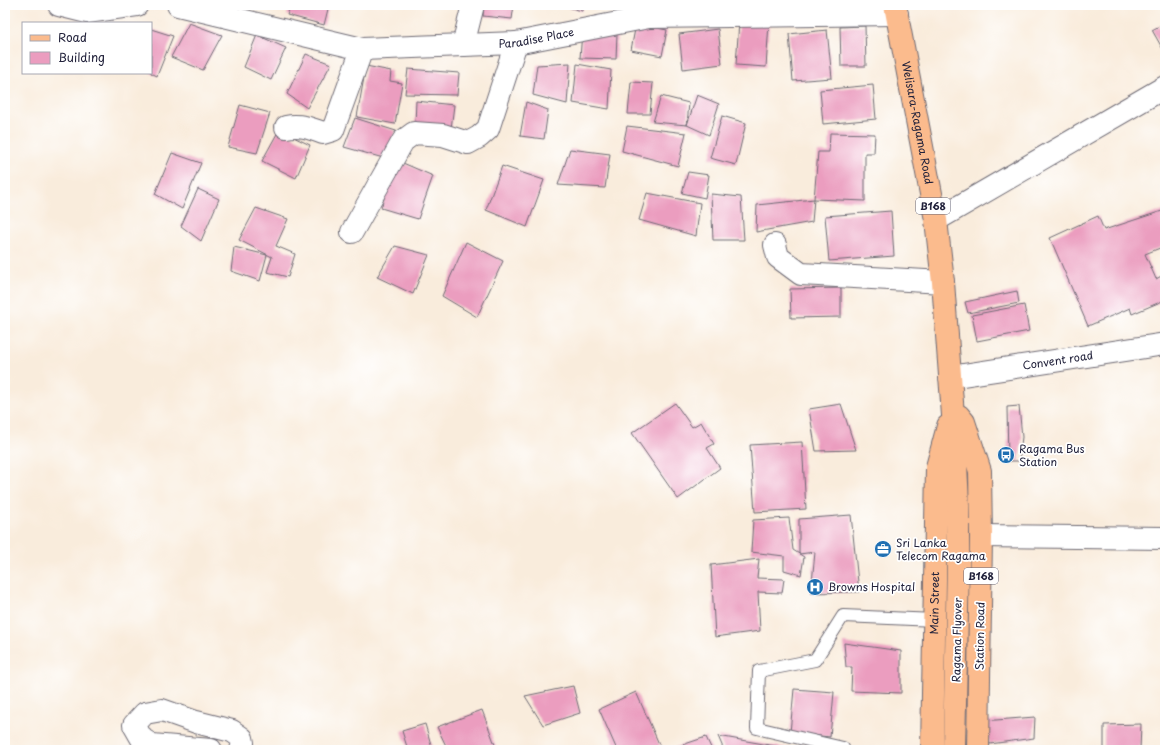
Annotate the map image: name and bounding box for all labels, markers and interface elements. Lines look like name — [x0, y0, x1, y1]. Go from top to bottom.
legend — [22, 22, 152, 74]
street label: Paradise Place — [498, 23, 575, 52]
text: Road — [58, 28, 87, 46]
text: Building — [58, 48, 105, 66]
street label: Welisara-Ragama Road — [898, 60, 938, 186]
road number: B168 — [916, 198, 950, 214]
street label: Convent road — [1021, 346, 1094, 374]
place label: Ragama Bus Station — [1019, 440, 1085, 470]
bus stop icon: Ragama Bus Station — [996, 445, 1016, 465]
place label: Sri Lanka Telecom Ragama — [896, 534, 986, 564]
office icon: Sri Lanka Telecom Ragama — [873, 539, 893, 559]
road number: B168 — [964, 568, 998, 584]
street label: Main Street — [925, 571, 943, 635]
hospital icon: Browns Hospital — [805, 577, 825, 597]
place label: Browns Hospital — [828, 578, 915, 595]
street label: Ragama Flyover — [947, 597, 966, 683]
street label: Station Road — [970, 602, 989, 670]

